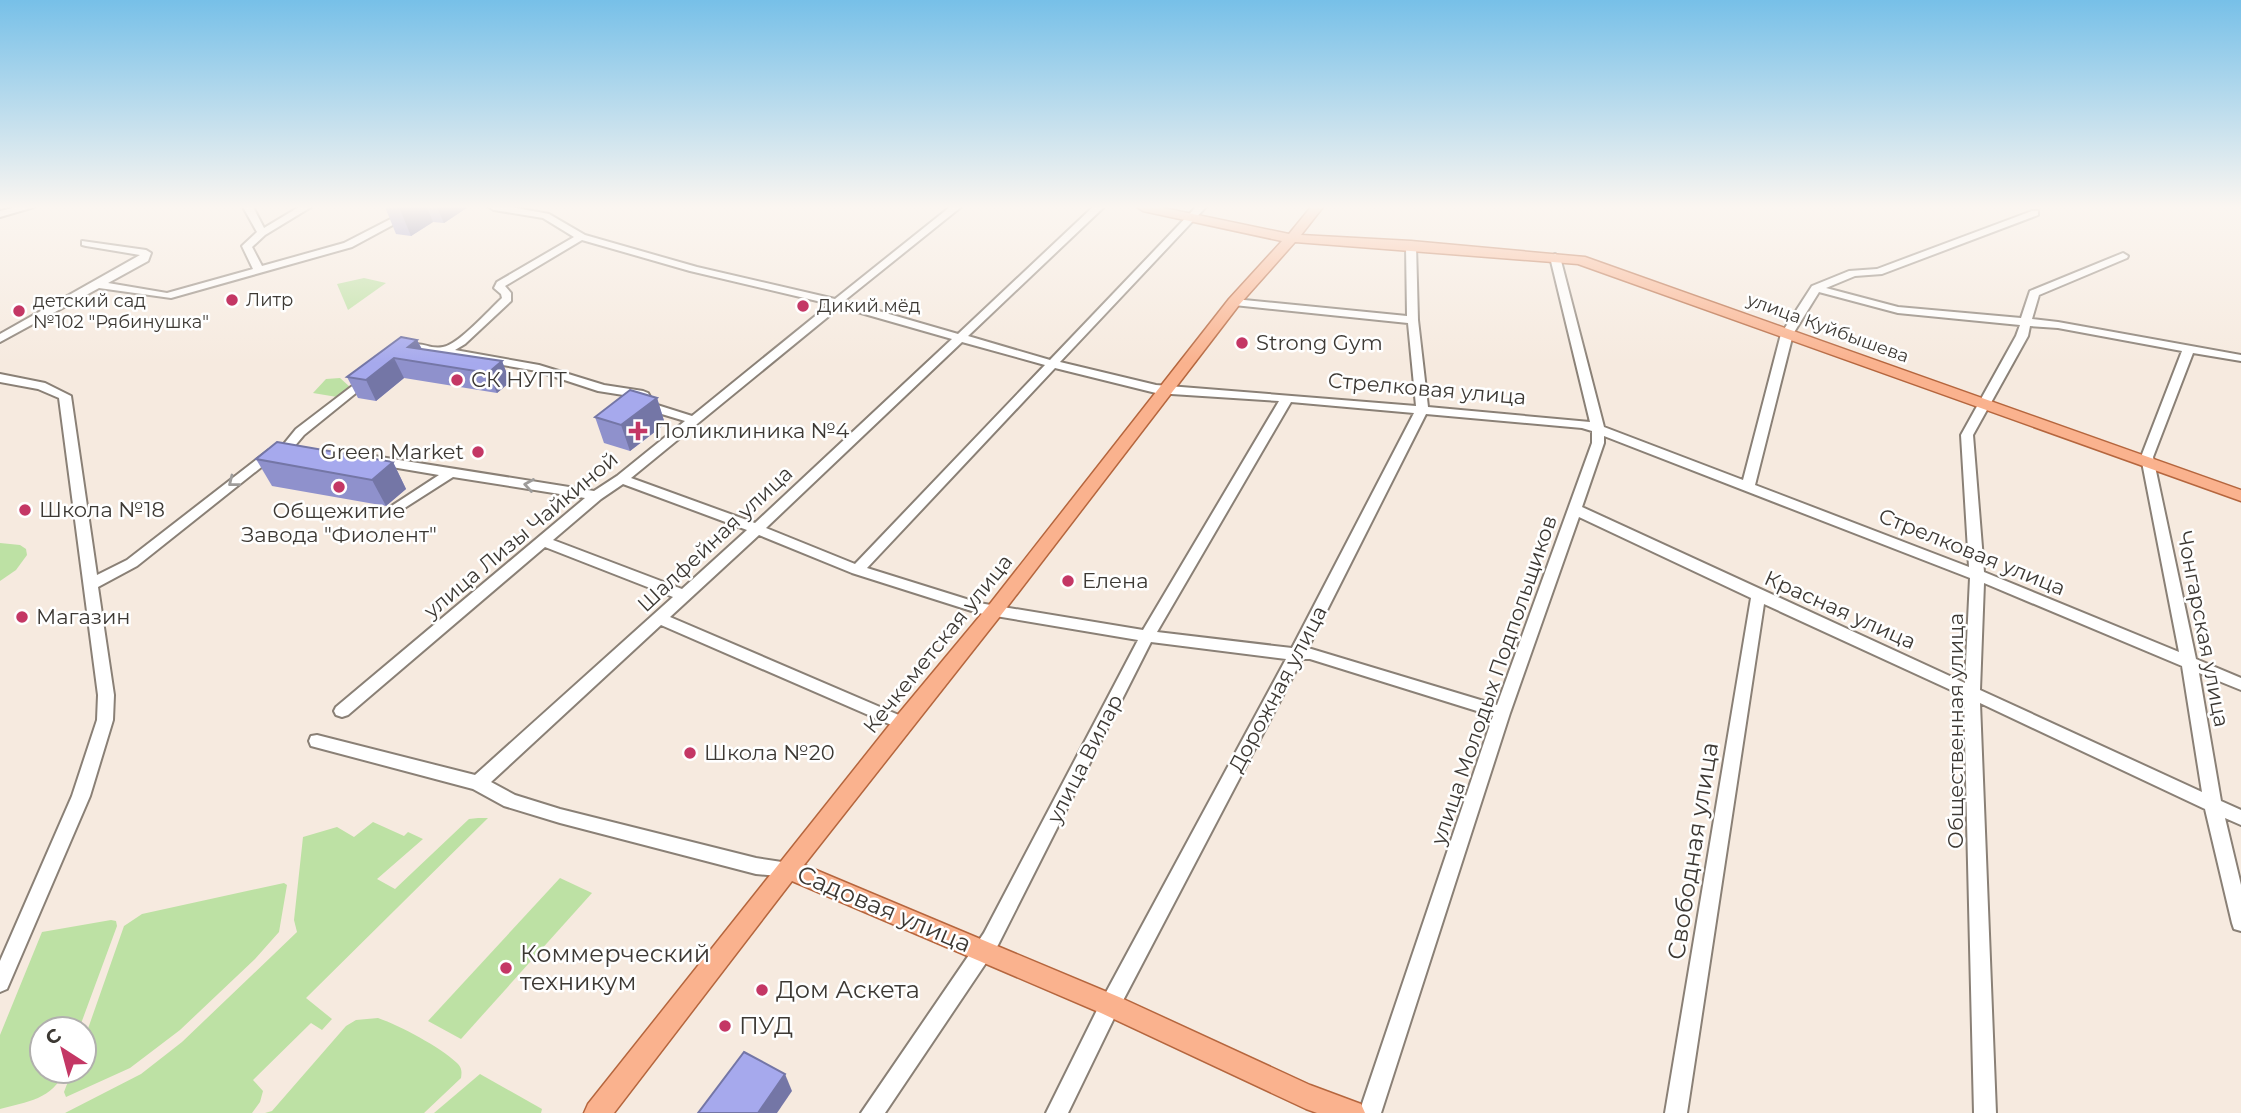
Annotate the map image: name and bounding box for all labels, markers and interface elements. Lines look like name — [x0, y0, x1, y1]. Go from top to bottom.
street label: улица Куйбышева — [1743, 288, 1912, 368]
place label: Литр — [246, 289, 293, 311]
place label: детский сад №102 "Рябинушка" — [33, 290, 209, 333]
marker: Литр — [224, 292, 240, 308]
place label: Дикий мёд — [817, 295, 921, 317]
marker: Дикий мёд — [795, 298, 811, 314]
marker: детский сад №102 "Рябинушка" — [11, 303, 27, 319]
place label: Strong Gym — [1256, 330, 1383, 355]
marker: Strong Gym — [1234, 335, 1250, 351]
place label: СК НУПТ — [471, 367, 567, 392]
street label: Стрелковая улица — [1327, 367, 1527, 410]
marker: СК НУПТ — [449, 372, 465, 388]
place label: Поликлиника №4 — [654, 418, 850, 443]
marker: Поликлиника №4 — [628, 421, 648, 441]
place label: Green Market — [321, 439, 464, 464]
marker: Green Market — [470, 444, 486, 460]
street label: улица Лизы Чайкиной — [418, 446, 623, 624]
street label: Шалфейная улица — [632, 460, 797, 617]
one-way arrow — [228, 474, 240, 487]
one-way arrow — [523, 478, 535, 493]
marker: Общежитие Завода "Фиолент" — [331, 479, 347, 495]
place label: Школа №18 — [39, 497, 165, 522]
place label: Общежитие Завода "Фиолент" — [241, 498, 437, 547]
marker: Школа №18 — [17, 502, 33, 518]
street label: Стрелковая улица — [1875, 503, 2069, 600]
street label: улица Молодых Подпольщиков — [1425, 512, 1562, 849]
street label: Чонгарская улица — [2172, 529, 2235, 729]
street label: Кечкеметская улица — [858, 549, 1017, 738]
street label: Красная улица — [1761, 565, 1920, 654]
place label: Елена — [1082, 568, 1149, 593]
marker: Елена — [1060, 573, 1076, 589]
street label: Дорожная улица — [1223, 601, 1332, 776]
place label: Магазин — [36, 604, 131, 629]
marker: Магазин — [14, 609, 30, 625]
street label: Общественная улица — [1943, 613, 1968, 849]
street label: улица Вилар — [1041, 690, 1128, 828]
place label: Школа №20 — [704, 740, 835, 765]
street label: Свободная улица — [1661, 740, 1724, 962]
marker: Школа №20 — [682, 745, 698, 761]
street label: Садовая улица — [793, 859, 976, 958]
place label: Коммерческий техникум — [520, 939, 710, 996]
marker: Коммерческий техникум — [498, 960, 514, 976]
place label: Дом Аскета — [776, 975, 920, 1004]
marker: Дом Аскета — [754, 982, 770, 998]
place label: ПУД — [739, 1011, 793, 1040]
north arrow — [28, 1015, 98, 1085]
marker: ПУД — [717, 1018, 733, 1034]
text: С — [41, 1023, 66, 1050]

